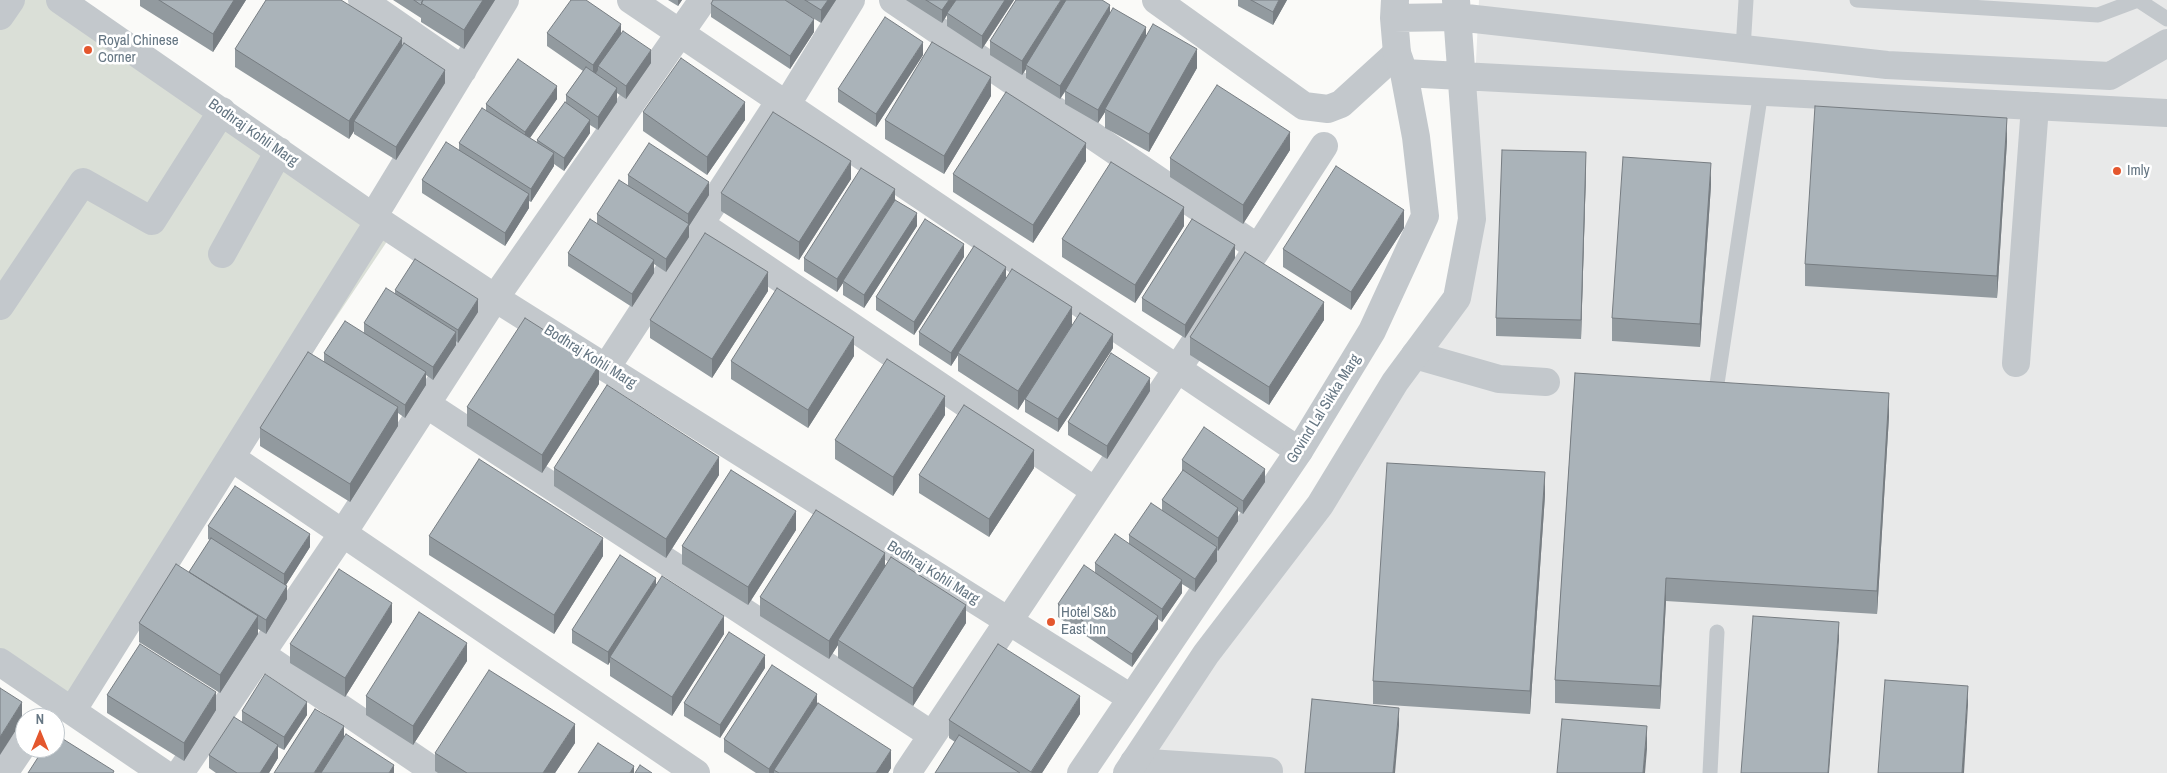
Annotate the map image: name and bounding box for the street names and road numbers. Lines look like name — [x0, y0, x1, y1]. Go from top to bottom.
street label: Bodhraj Kohli Marg — [205, 95, 301, 171]
street label: Bodhraj Kohli Marg — [541, 321, 639, 393]
street label: Govind Lal Sikka Marg — [1283, 351, 1365, 467]
street label: Bodhraj Kohli Marg — [884, 537, 982, 609]

